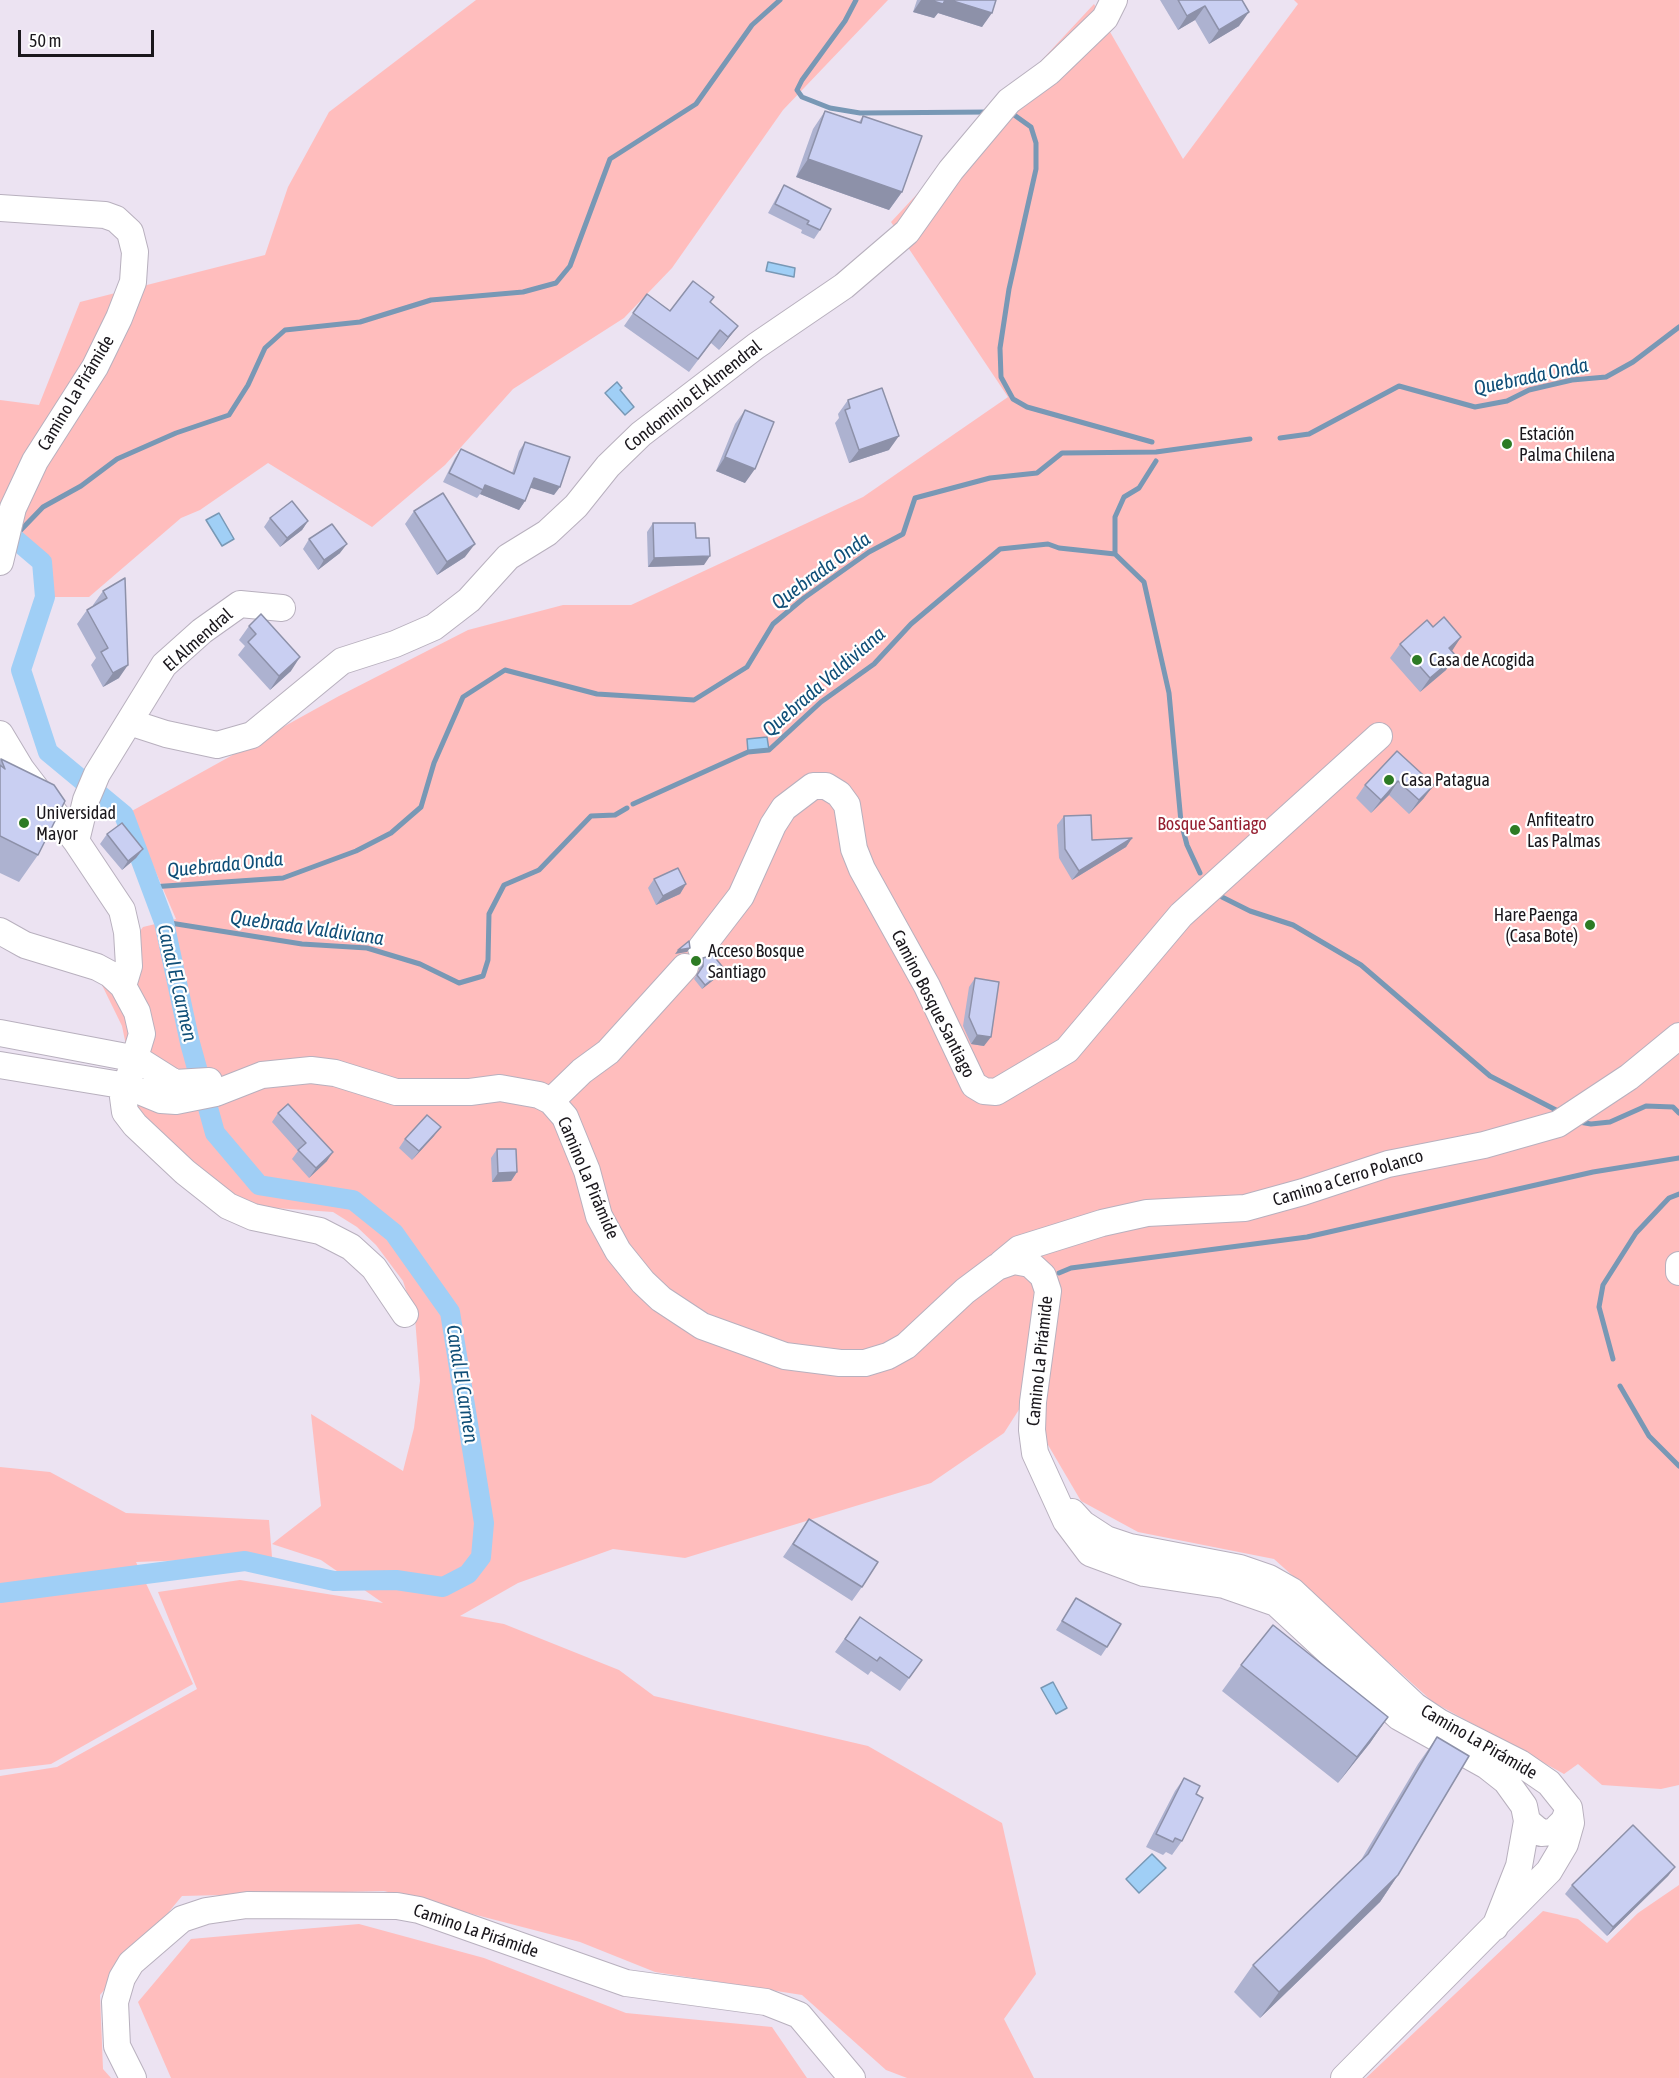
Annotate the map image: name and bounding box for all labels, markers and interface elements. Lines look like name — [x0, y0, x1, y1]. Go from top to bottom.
scale bar — [21, 18, 158, 56]
text: 50 m — [29, 30, 61, 51]
street label: Camino La Pirámide — [33, 331, 119, 455]
street label: Condominio El Almendral — [620, 336, 766, 456]
water label: Quebrada Onda — [1472, 353, 1590, 401]
place label: Estación Palma Chilena — [1519, 423, 1615, 466]
marker: Estación Palma Chilena — [1500, 437, 1514, 451]
water label: Quebrada Onda — [767, 527, 875, 615]
street label: El Almendral — [159, 604, 237, 676]
water label: Quebrada Valdiviana — [758, 622, 890, 742]
place label: Casa de Acogida — [1429, 649, 1535, 671]
marker: Casa de Acogida — [1410, 653, 1424, 667]
place label: Casa Patagua — [1401, 769, 1490, 791]
marker: Casa Patagua — [1382, 773, 1396, 787]
place label: Universidad Mayor — [36, 802, 116, 844]
place label: Anfiteatro Las Palmas — [1527, 809, 1600, 852]
park label: Bosque Santiago — [1157, 813, 1267, 835]
marker: Universidad Mayor — [17, 816, 31, 830]
marker: Anfiteatro Las Palmas — [1508, 823, 1522, 837]
water label: Quebrada Onda — [166, 847, 284, 883]
place label: Hare Paenga (Casa Bote) — [1494, 904, 1578, 946]
water label: Quebrada Valdiviana — [229, 905, 385, 951]
marker: Hare Paenga (Casa Bote) — [1583, 918, 1597, 932]
water label: Canal El Carmen — [152, 922, 202, 1044]
street label: Camino Bosque Santiago — [886, 927, 980, 1081]
place label: Acceso Bosque Santiago — [708, 940, 804, 982]
marker: Acceso Bosque Santiago — [689, 954, 703, 968]
street label: Camino La Pirámide — [553, 1114, 623, 1242]
street label: Camino a Cerro Polanco — [1270, 1145, 1426, 1211]
street label: Camino La Pirámide — [1022, 1295, 1058, 1427]
water label: Canal El Carmen — [441, 1323, 483, 1445]
street label: Camino La Pirámide — [1417, 1700, 1541, 1784]
street label: Camino La Pirámide — [411, 1900, 541, 1962]

